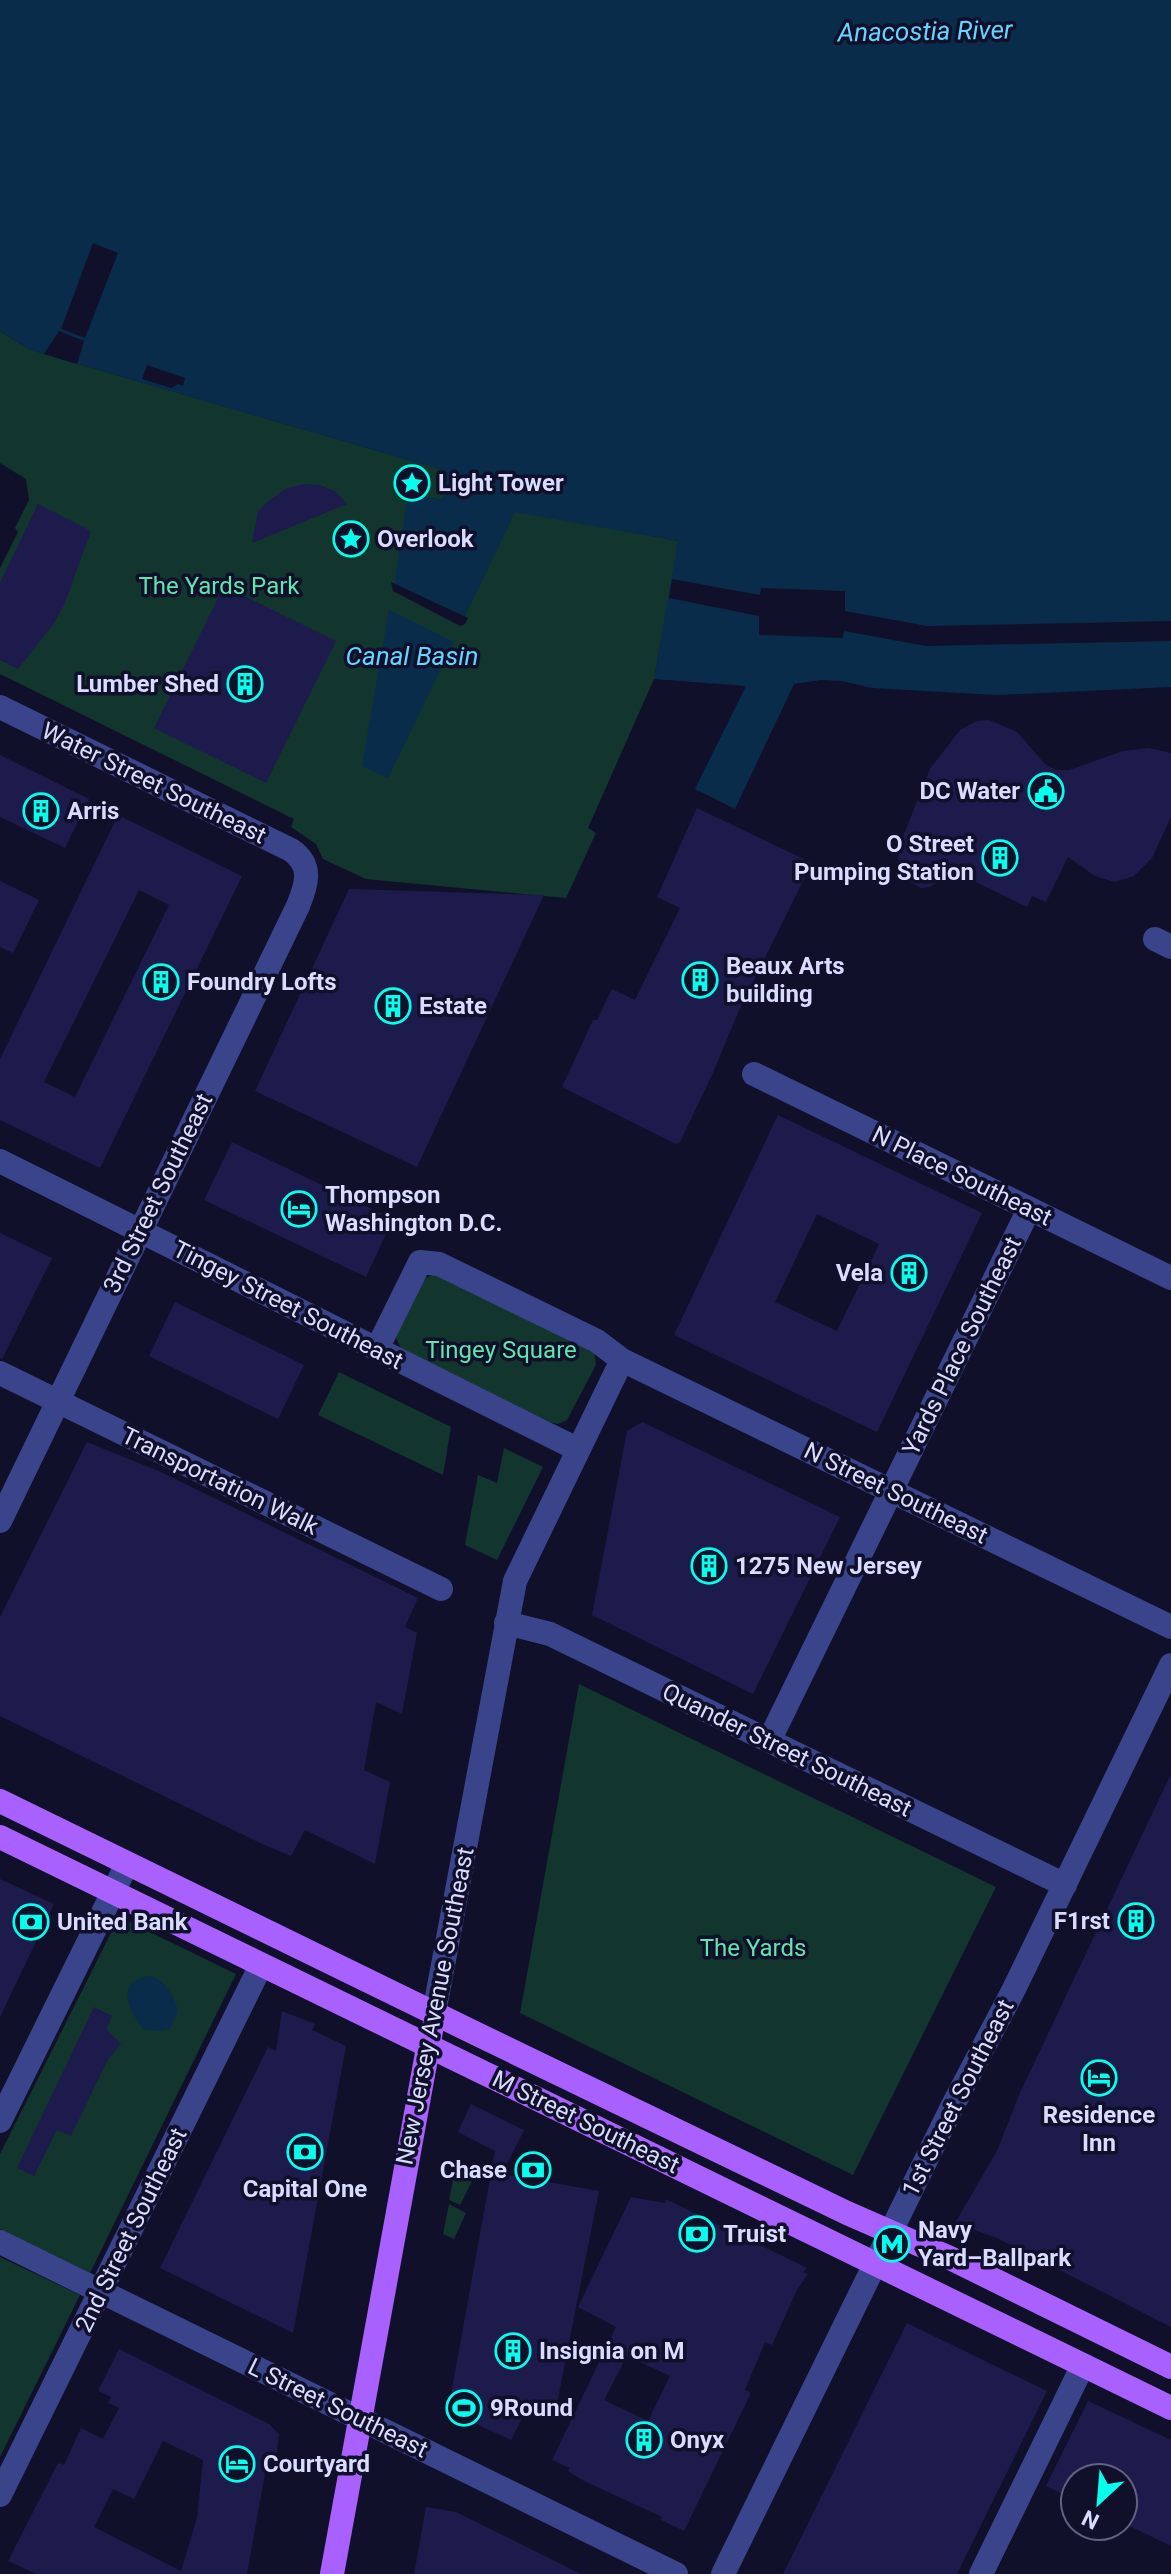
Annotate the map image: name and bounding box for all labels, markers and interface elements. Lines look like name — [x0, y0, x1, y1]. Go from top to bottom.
water label: Anacostia River — [835, 14, 1014, 48]
place icon: Light Tower — [393, 464, 431, 502]
place label: Light Tower — [438, 469, 564, 497]
place icon: Overlook — [332, 520, 370, 558]
place label: Overlook — [377, 525, 475, 553]
park label: The Yards Park — [139, 572, 300, 600]
water label: Canal Basin — [346, 641, 478, 671]
building icon: Lumber Shed — [226, 665, 264, 703]
place label: Lumber Shed — [76, 670, 219, 698]
street label: Water Street Southeast — [37, 716, 271, 850]
public building icon: DC Water — [1027, 772, 1065, 810]
place label: DC Water — [919, 777, 1020, 805]
building icon: Arris — [22, 792, 60, 830]
place label: Arris — [67, 797, 119, 825]
place label: O Street Pumping Station — [794, 830, 974, 886]
building icon: O Street Pumping Station — [981, 839, 1019, 877]
place label: Beaux Arts building — [726, 952, 845, 1008]
building icon: Beaux Arts building — [681, 961, 719, 999]
building icon: Foundry Lofts — [142, 963, 180, 1001]
place label: Foundry Lofts — [187, 968, 337, 996]
building icon: Estate — [374, 987, 412, 1025]
place label: Estate — [419, 992, 487, 1020]
street label: 3rd Street Southeast — [98, 1089, 219, 1297]
street label: N Place Southeast — [868, 1120, 1057, 1232]
place label: Thompson Washington D.C. — [325, 1181, 502, 1237]
hotel icon: Thompson Washington D.C. — [280, 1190, 318, 1228]
street label: Yards Place Southeast — [897, 1232, 1027, 1460]
street label: Tingey Street Southeast — [168, 1235, 408, 1375]
building icon: Vela — [890, 1254, 928, 1292]
place label: Vela — [836, 1259, 883, 1287]
park label: Tingey Square — [425, 1336, 577, 1364]
street label: Transportation Walk — [117, 1421, 324, 1541]
street label: N Street Southeast — [800, 1436, 992, 1550]
building icon: 1275 New Jersey — [690, 1547, 728, 1585]
place label: 1275 New Jersey — [735, 1552, 923, 1580]
street label: Quander Street Southeast — [658, 1677, 916, 1823]
street label: New Jersey Avenue Southeast — [390, 1845, 480, 2167]
building icon: F1rst — [1117, 1902, 1155, 1940]
bank icon: United Bank — [12, 1903, 50, 1941]
place label: F1rst — [1054, 1907, 1110, 1935]
place label: United Bank — [57, 1908, 189, 1936]
park label: The Yards — [700, 1934, 806, 1962]
street label: 1st Street Southeast — [896, 1995, 1020, 2201]
hotel icon: Residence Inn — [1080, 2059, 1118, 2097]
street label: M Street Southeast — [488, 2065, 684, 2179]
place label: Residence Inn — [1043, 2101, 1155, 2157]
street label: 2nd Street Southeast — [69, 2123, 193, 2337]
bank icon: Capital One — [286, 2133, 324, 2171]
bank icon: Chase — [514, 2151, 552, 2189]
place label: Chase — [440, 2156, 507, 2184]
place label: Capital One — [243, 2175, 367, 2203]
bank icon: Truist — [678, 2215, 716, 2253]
place label: Navy Yard–Ballpark — [918, 2216, 1072, 2272]
place label: Truist — [723, 2220, 786, 2248]
metro station icon: Navy Yard–Ballpark — [873, 2225, 911, 2263]
building icon: Insignia on M — [494, 2332, 532, 2370]
place label: Insignia on M — [539, 2337, 684, 2365]
street label: L Street Southeast — [244, 2352, 433, 2464]
sports icon: 9Round — [445, 2389, 483, 2427]
place label: 9Round — [490, 2394, 573, 2422]
building icon: Onyx — [625, 2421, 663, 2459]
place label: Onyx — [670, 2426, 725, 2454]
hotel icon: Courtyard — [218, 2445, 256, 2483]
place label: Courtyard — [263, 2450, 370, 2478]
north arrow — [1059, 2462, 1139, 2542]
text: N — [1078, 2505, 1103, 2534]

